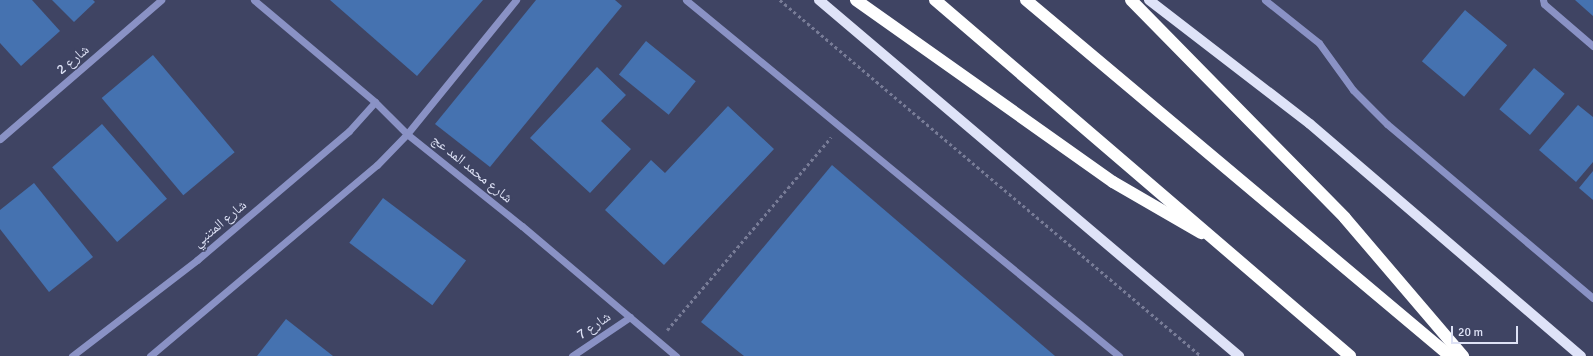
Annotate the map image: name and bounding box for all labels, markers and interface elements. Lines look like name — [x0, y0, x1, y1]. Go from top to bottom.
street label: شارع 2 — [53, 42, 93, 78]
street label: شارع محمد المد عج — [428, 131, 516, 207]
street label: شارع المتنبي — [190, 197, 250, 251]
street label: شارع 7 — [574, 309, 614, 343]
scale bar — [1453, 318, 1520, 344]
text: 20 m — [1458, 325, 1483, 340]

